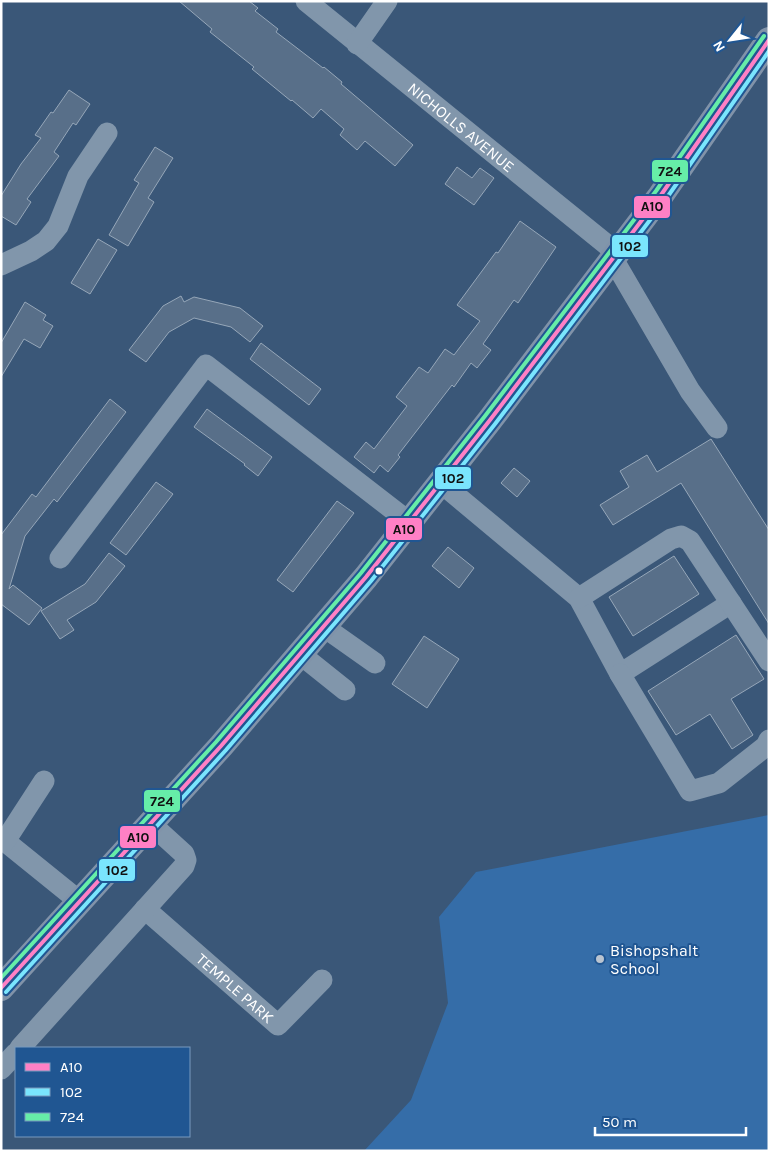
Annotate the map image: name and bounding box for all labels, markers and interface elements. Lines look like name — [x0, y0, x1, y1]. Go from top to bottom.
north arrow — [705, 15, 755, 65]
text: N — [709, 38, 729, 55]
street label: NICHOLLS AVENUE — [404, 78, 519, 176]
line badge: 724 — [651, 159, 689, 183]
text: 724 — [658, 163, 683, 180]
line badge: A10 — [633, 195, 671, 219]
text: A10 — [641, 198, 663, 215]
line badge: 102 — [611, 234, 649, 258]
text: 102 — [619, 238, 641, 255]
line badge: 102 — [434, 466, 472, 490]
text: 102 — [442, 470, 464, 487]
line badge: A10 — [385, 517, 423, 541]
text: A10 — [393, 521, 415, 538]
unlabelled marker — [374, 566, 384, 576]
line badge: 724 — [143, 789, 181, 813]
text: 724 — [150, 793, 175, 810]
line badge: A10 — [119, 825, 157, 849]
text: A10 — [127, 829, 149, 846]
line badge: 102 — [98, 858, 136, 882]
text: 102 — [106, 862, 128, 879]
place label: Bishopshalt School — [610, 941, 698, 978]
street label: TEMPLE PARK — [193, 949, 278, 1027]
marker: Bishopshalt School — [594, 953, 606, 965]
legend — [15, 1047, 190, 1137]
text: A10 — [60, 1058, 83, 1076]
text: 102 — [60, 1083, 83, 1101]
scale bar — [595, 1104, 746, 1136]
text: 724 — [60, 1108, 85, 1126]
text: 50 m — [602, 1113, 637, 1131]

